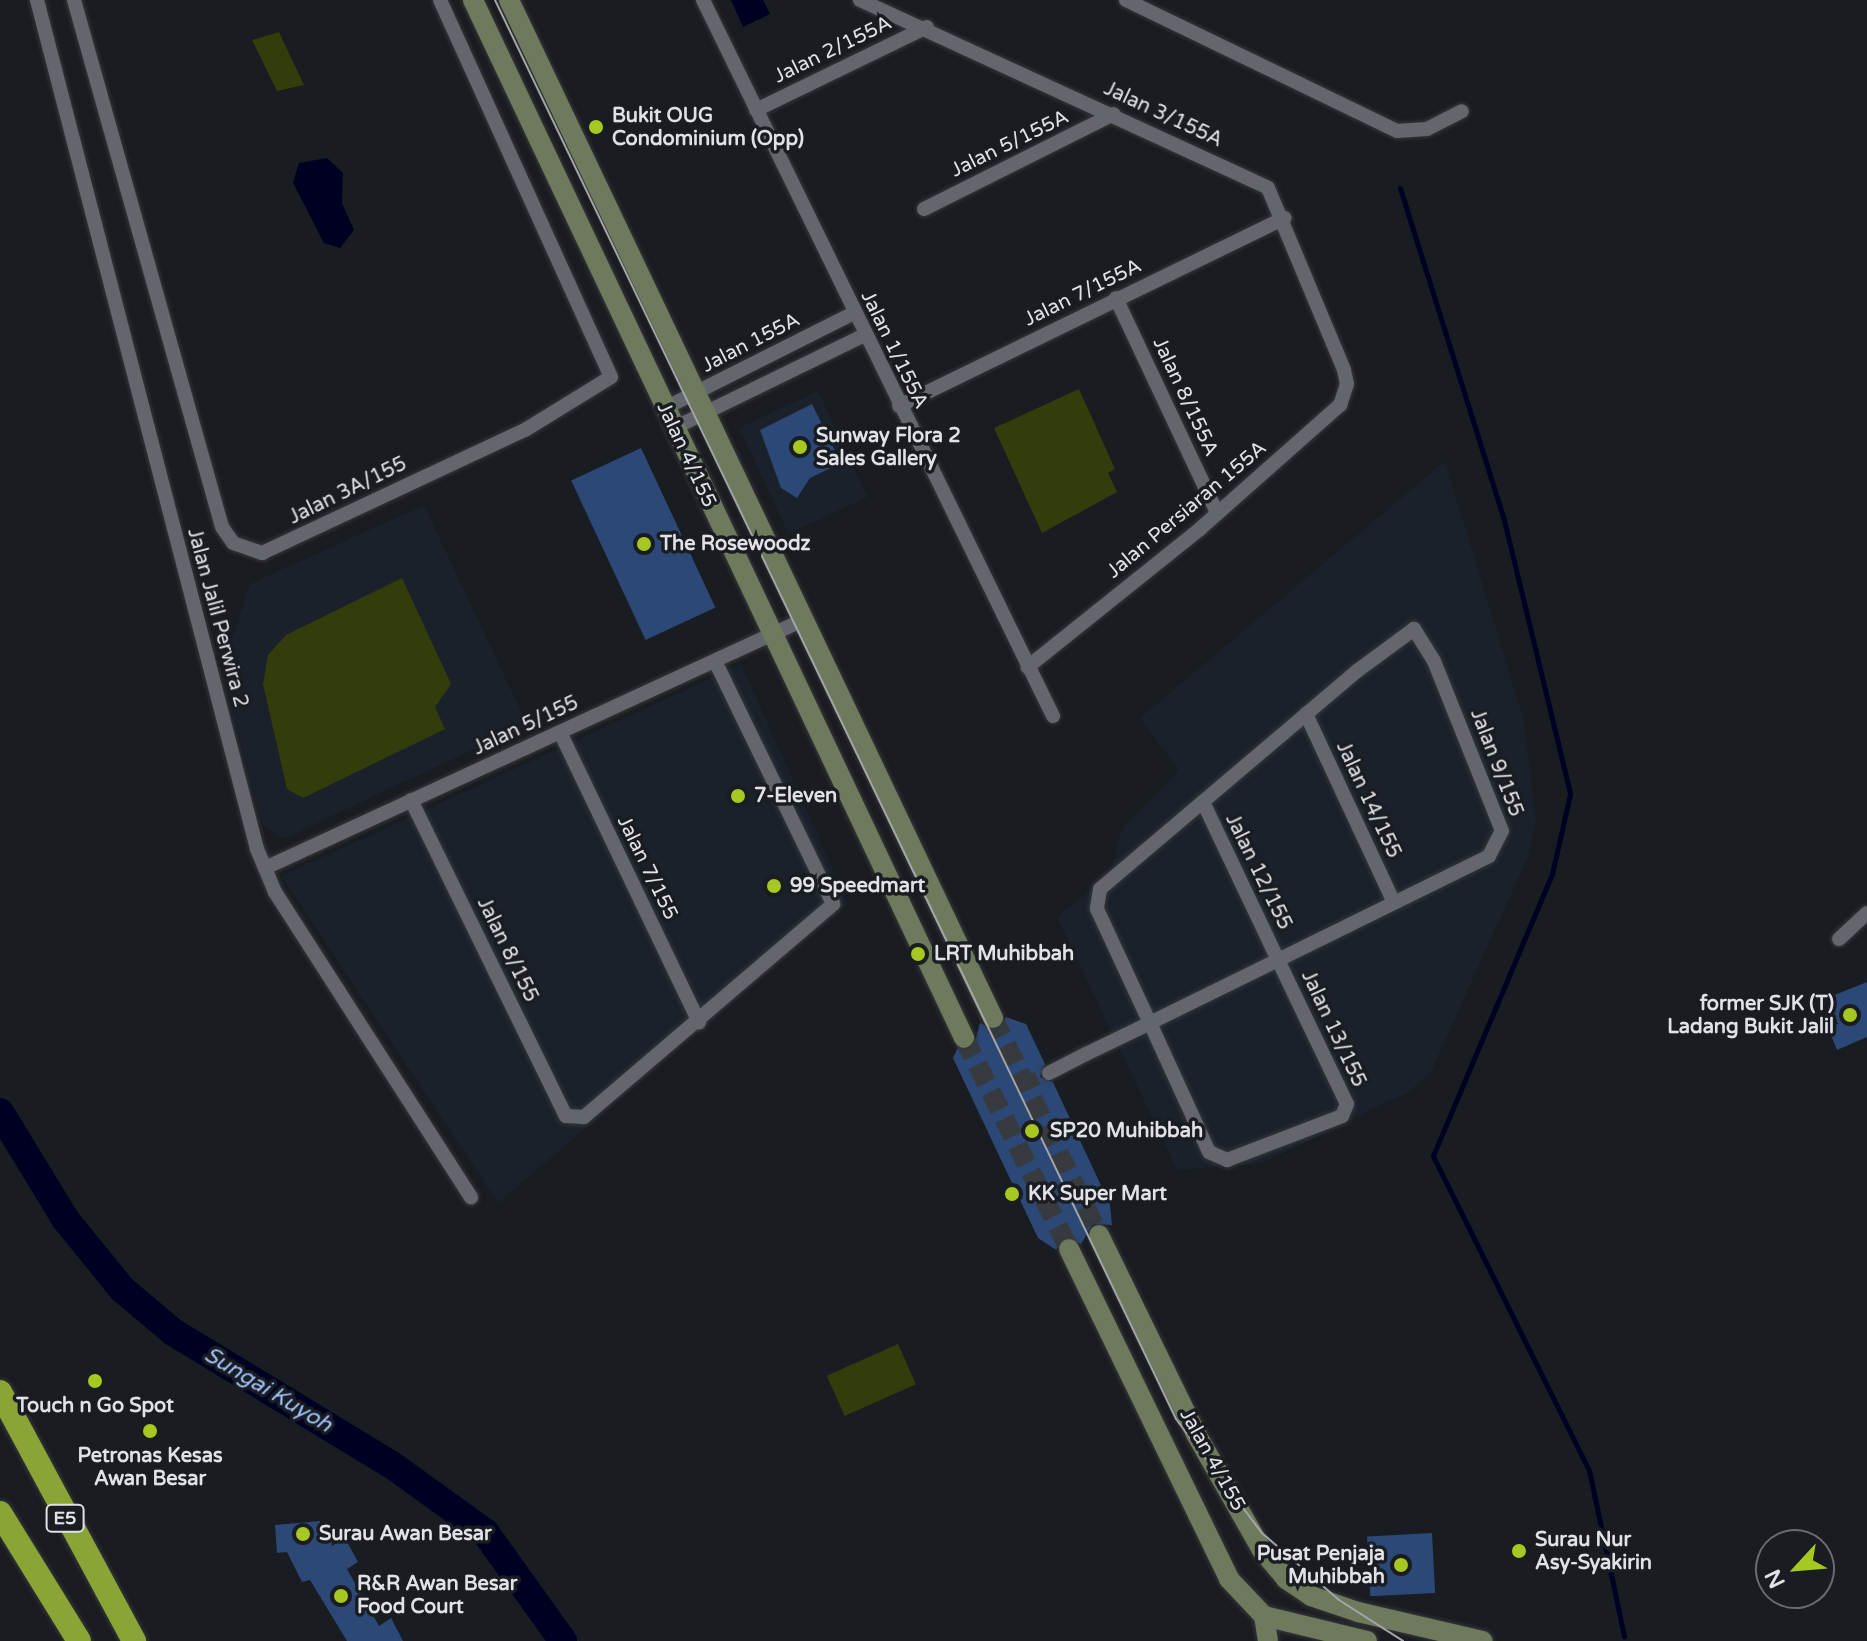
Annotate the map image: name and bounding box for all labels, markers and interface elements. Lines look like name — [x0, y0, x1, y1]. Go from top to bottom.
street label: Jalan 2/155A — [770, 11, 896, 89]
street label: Jalan 3/155A — [1100, 77, 1226, 153]
place label: Bukit OUG Condominium (Opp) — [612, 104, 804, 151]
street label: Jalan 5/155A — [947, 105, 1073, 183]
marker: Bukit OUG Condominium (Opp) — [587, 118, 605, 136]
street label: Jalan 7/155A — [1020, 254, 1146, 332]
street label: Jalan 1/155A — [855, 287, 933, 413]
street label: Jalan 155A — [698, 308, 804, 378]
street label: Jalan 8/155A — [1147, 334, 1223, 460]
street label: Jalan 4/155 — [651, 399, 721, 511]
place label: Sunway Flora 2 Sales Gallery — [816, 424, 961, 471]
street label: Jalan Persiaran 155A — [1102, 436, 1272, 584]
marker: Sunway Flora 2 Sales Gallery — [791, 438, 809, 456]
street label: Jalan 3A/155 — [285, 452, 411, 530]
street label: Jalan Jalil Perwira 2 — [182, 526, 252, 710]
place label: The Rosewoodz — [660, 532, 811, 556]
marker: The Rosewoodz — [635, 535, 653, 553]
street label: Jalan 5/155 — [470, 691, 582, 761]
street label: Jalan 9/155 — [1465, 706, 1527, 820]
street label: Jalan 14/155 — [1331, 738, 1405, 862]
place label: 7-Eleven — [754, 784, 837, 808]
marker: 7-Eleven — [729, 787, 747, 805]
street label: Jalan 12/155 — [1220, 810, 1296, 934]
street label: Jalan 7/155 — [612, 812, 682, 924]
place label: 99 Speedmart — [790, 874, 925, 898]
marker: 99 Speedmart — [765, 877, 783, 895]
street label: Jalan 8/155 — [471, 894, 543, 1006]
place label: LRT Muhibbah — [934, 942, 1074, 966]
marker: LRT Muhibbah — [909, 945, 927, 963]
street label: Jalan 13/155 — [1296, 967, 1370, 1091]
place label: former SJK (T) Ladang Bukit Jalil — [1667, 992, 1834, 1039]
marker: former SJK (T) Ladang Bukit Jalil — [1841, 1006, 1859, 1024]
place label: SP20 Muhibbah — [1050, 1119, 1203, 1143]
marker: SP20 Muhibbah — [1021, 1120, 1043, 1142]
place label: KK Super Mart — [1028, 1182, 1167, 1206]
marker: KK Super Mart — [1003, 1185, 1021, 1203]
water label: Sungai Kuyoh — [199, 1342, 337, 1438]
marker: Touch n Go Spot — [86, 1372, 104, 1390]
place label: Touch n Go Spot — [16, 1394, 174, 1418]
street label: Jalan 4/155 — [1174, 1405, 1250, 1515]
marker: Petronas Kesas Awan Besar — [141, 1422, 159, 1440]
place label: Petronas Kesas Awan Besar — [77, 1444, 223, 1491]
road number: E5 — [45, 1504, 85, 1532]
place label: Surau Awan Besar — [319, 1522, 492, 1546]
marker: Surau Awan Besar — [294, 1525, 312, 1543]
place label: Surau Nur Asy-Syakirin — [1535, 1528, 1652, 1575]
north arrow — [1755, 1529, 1835, 1609]
place label: Pusat Penjaja Muhibbah — [1257, 1542, 1385, 1589]
marker: Surau Nur Asy-Syakirin — [1510, 1542, 1528, 1560]
marker: Pusat Penjaja Muhibbah — [1392, 1556, 1410, 1574]
text: N — [1760, 1565, 1791, 1592]
place label: R&R Awan Besar Food Court — [357, 1572, 517, 1619]
marker: R&R Awan Besar Food Court — [332, 1587, 350, 1605]

